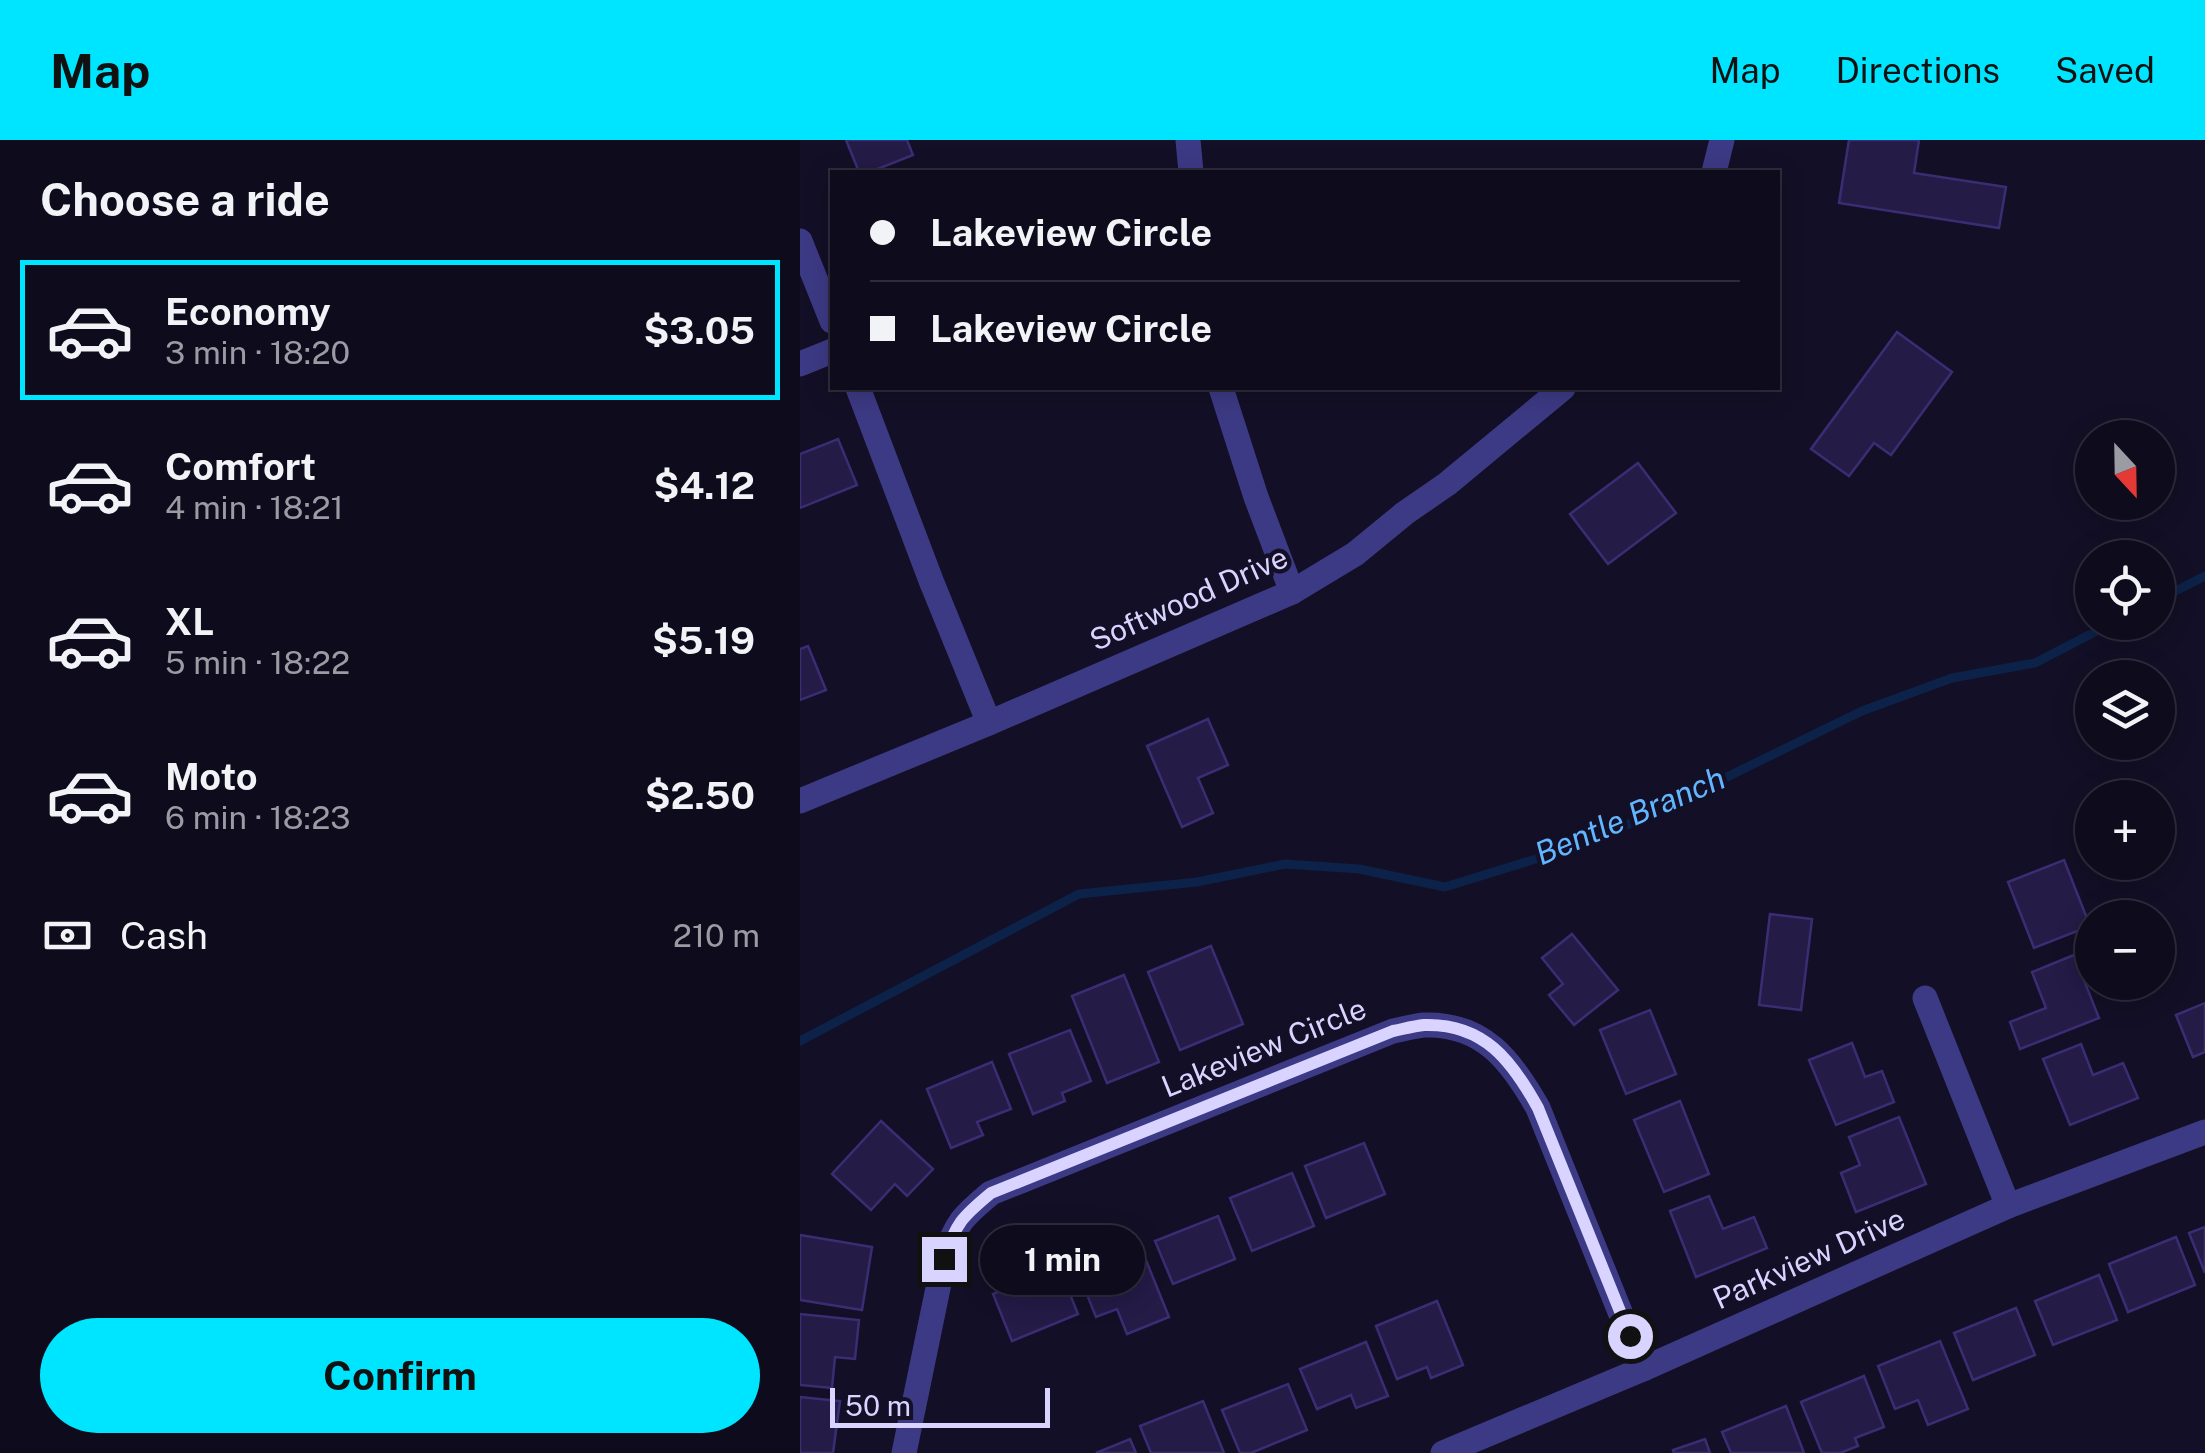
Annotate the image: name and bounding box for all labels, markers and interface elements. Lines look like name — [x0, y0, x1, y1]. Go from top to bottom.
text: Map — [50, 42, 150, 99]
text: Map — [1709, 50, 1780, 91]
text: Directions — [1835, 50, 2000, 91]
text: Saved — [2055, 50, 2155, 91]
text: Choose a ride — [40, 173, 330, 226]
text: Lakeview Circle — [930, 210, 1212, 255]
icon: car — [45, 285, 135, 375]
text: Economy — [165, 289, 331, 334]
text: Lakeview Circle — [930, 306, 1212, 351]
text: $3.05 — [643, 308, 755, 353]
text: 3 min · 18:20 — [165, 334, 350, 371]
north arrow — [2075, 420, 2175, 520]
map controls — [2075, 420, 2175, 1000]
icon: car — [45, 440, 135, 530]
text: Comfort — [165, 444, 316, 489]
text: $4.12 — [654, 463, 755, 508]
text: 4 min · 18:21 — [165, 489, 344, 526]
street label: Softwood Drive — [1084, 538, 1293, 658]
button: locate — [2075, 540, 2175, 640]
icon: car — [45, 595, 135, 685]
text: XL — [165, 599, 214, 644]
text: $5.19 — [652, 618, 755, 663]
text: 5 min · 18:22 — [165, 644, 350, 681]
button: layers — [2075, 660, 2175, 760]
icon: car — [45, 750, 135, 840]
text: Moto — [165, 754, 258, 799]
water label: Bentle Branch — [1529, 759, 1730, 872]
text: $2.50 — [645, 773, 755, 818]
button: + — [2075, 780, 2175, 880]
text: 6 min · 18:23 — [165, 799, 351, 836]
button: − — [2075, 900, 2175, 1000]
icon: cash — [40, 908, 95, 963]
text: Cash — [120, 913, 208, 958]
text: 210 m — [673, 917, 760, 954]
street label: Lakeview Circle — [1156, 990, 1371, 1104]
street label: Parkview Drive — [1707, 1200, 1910, 1316]
callout: 1 min — [979, 1224, 1144, 1294]
route end — [922, 1237, 967, 1282]
text: 1 min — [1024, 1241, 1101, 1278]
route start — [1608, 1314, 1653, 1359]
button: Confirm — [40, 1318, 760, 1433]
scale bar — [830, 1383, 1050, 1428]
text: 50 m — [845, 1389, 911, 1422]

